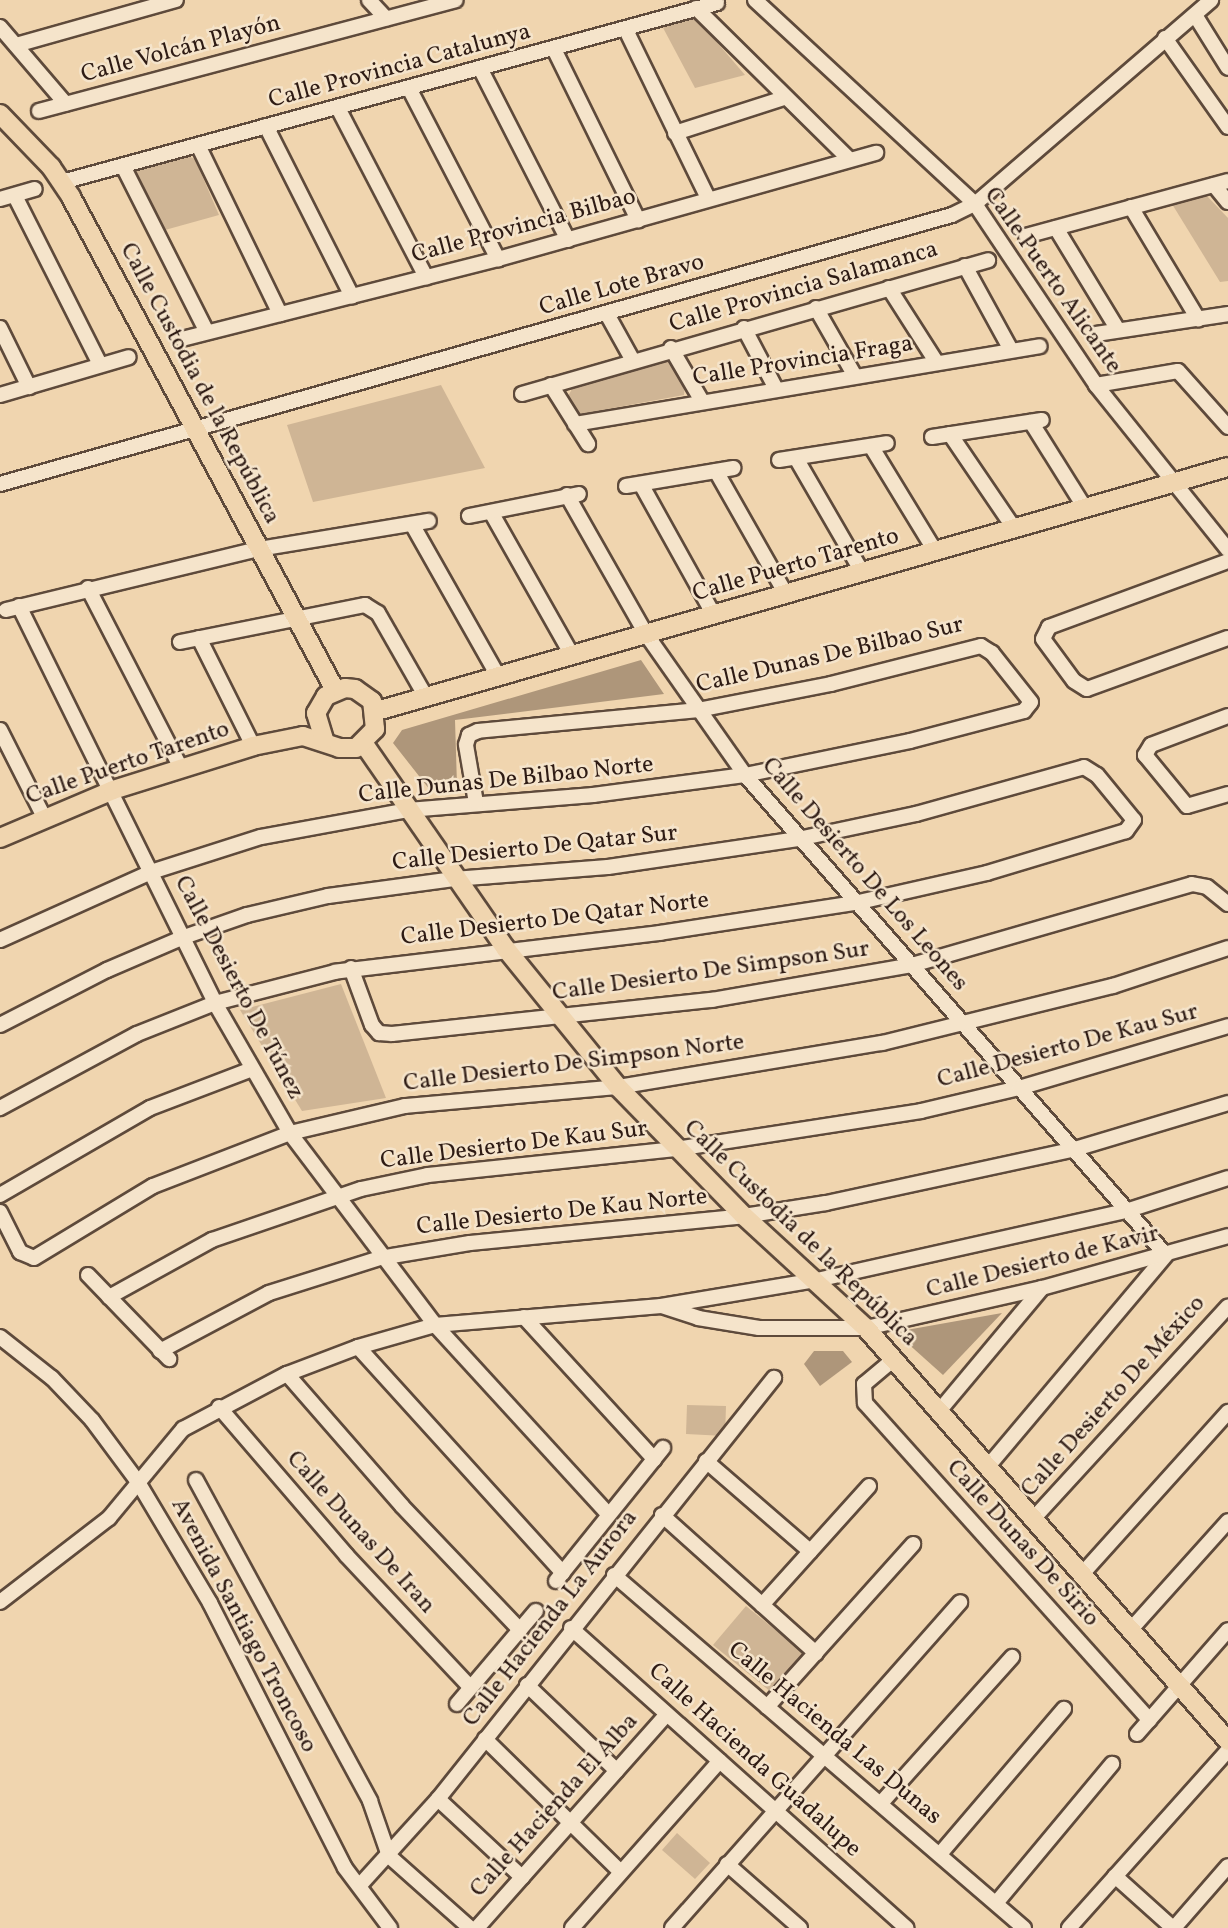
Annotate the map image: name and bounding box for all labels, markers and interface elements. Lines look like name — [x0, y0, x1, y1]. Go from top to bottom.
street label: Calle Volcán Playón — [78, 9, 284, 91]
street label: Calle Provincia Catalunya — [266, 18, 534, 116]
street label: Calle Puerto Alicante — [977, 182, 1127, 380]
street label: Calle Provincia Bilbao — [409, 183, 639, 271]
street label: Calle Provincia Salamanca — [666, 236, 942, 340]
street label: Calle Custodia de la República — [113, 238, 285, 530]
street label: Calle Lote Bravo — [536, 249, 708, 323]
street label: Calle Provincia Fraga — [691, 330, 915, 394]
street label: Calle Puerto Tarento — [689, 523, 903, 609]
street label: Calle Dunas De Bilbao Sur — [694, 611, 966, 701]
street label: Calle Puerto Tarento — [22, 716, 234, 812]
street label: Calle Dunas De Bilbao Norte — [357, 751, 655, 811]
street label: Calle Desierto De Los Leones — [755, 752, 973, 998]
street label: Calle Desierto De Qatar Sur — [391, 820, 679, 878]
street label: Calle Desierto De Túnez — [167, 871, 309, 1105]
street label: Calle Desierto De Qatar Norte — [399, 887, 711, 953]
street label: Calle Desierto De Simpson Sur — [551, 935, 871, 1009]
street label: Calle Desierto De Kau Sur — [934, 998, 1202, 1096]
street label: Calle Desierto De Simpson Norte — [402, 1029, 746, 1099]
street label: Calle Custodia de la República — [677, 1114, 923, 1354]
street label: Calle Desierto De Kau Sur — [379, 1115, 649, 1177]
street label: Calle Desierto De Kau Norte — [415, 1183, 709, 1243]
street label: Calle Desierto de Kavir — [924, 1220, 1162, 1306]
street label: Calle Desierto De México — [1016, 1290, 1212, 1504]
street label: Calle Dunas De Iran — [279, 1446, 441, 1620]
street label: Calle Dunas De Sirio — [939, 1455, 1105, 1633]
street label: Avenida Santiago Troncoso — [163, 1493, 323, 1759]
street label: Calle Hacienda La Aurora — [457, 1505, 645, 1733]
street label: Calle Hacienda Las Dunas — [721, 1636, 947, 1832]
street label: Calle Hacienda Guadalupe — [642, 1658, 866, 1864]
street label: Calle Hacienda El Alba — [465, 1708, 645, 1904]

